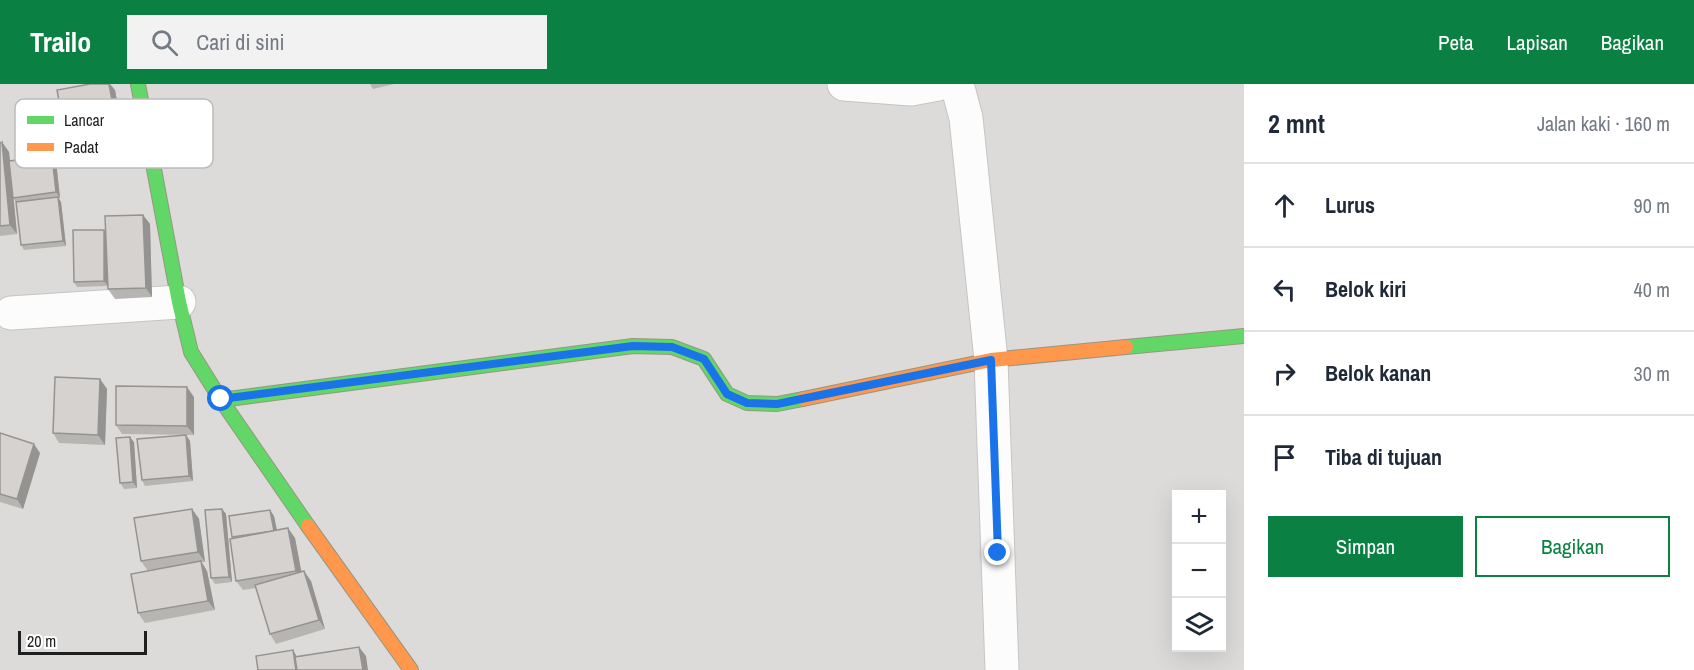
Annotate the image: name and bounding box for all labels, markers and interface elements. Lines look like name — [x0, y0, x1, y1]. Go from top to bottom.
search box — [127, 15, 547, 69]
text: Trailo — [30, 23, 91, 61]
icon: search — [148, 26, 181, 59]
text: Cari di sini — [196, 27, 285, 57]
text: Peta — [1438, 28, 1474, 57]
text: Lapisan — [1507, 28, 1568, 57]
text: Bagikan — [1601, 28, 1664, 57]
legend — [15, 99, 213, 168]
text: 2 mnt — [1268, 106, 1325, 141]
text: Lancar — [64, 109, 105, 131]
text: Jalan kaki · 160 m — [1537, 110, 1670, 137]
text: Padat — [64, 136, 99, 158]
icon: ahead — [1268, 189, 1301, 222]
text: Lurus — [1325, 190, 1375, 220]
text: 90 m — [1634, 192, 1670, 219]
icon: left — [1268, 273, 1301, 306]
text: Belok kiri — [1325, 274, 1406, 304]
text: 40 m — [1634, 276, 1670, 303]
icon: right — [1268, 357, 1301, 390]
text: Belok kanan — [1325, 358, 1431, 388]
text: 30 m — [1634, 360, 1670, 387]
route start — [207, 385, 233, 411]
icon: arrive — [1268, 441, 1301, 474]
text: Tiba di tujuan — [1325, 442, 1442, 472]
map controls — [1172, 490, 1226, 652]
button: + — [1172, 490, 1226, 544]
button: Simpan — [1268, 516, 1463, 577]
button: Bagikan — [1475, 516, 1670, 577]
route end — [984, 539, 1010, 565]
button: − — [1172, 544, 1226, 598]
button: layers — [1172, 598, 1226, 652]
scale bar — [18, 628, 147, 656]
text: 20 m — [27, 630, 56, 652]

